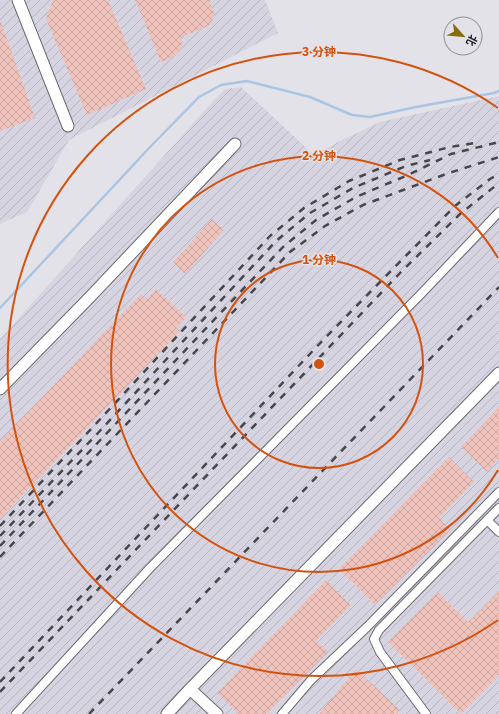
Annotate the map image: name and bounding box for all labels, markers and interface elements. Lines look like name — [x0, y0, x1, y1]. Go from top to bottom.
north arrow — [443, 16, 483, 56]
text: 北 — [463, 32, 481, 49]
text: 3 分钟 — [302, 44, 336, 59]
text: 2 分钟 — [302, 148, 336, 163]
text: 1 分钟 — [302, 252, 336, 267]
centre of rings — [312, 357, 326, 371]

